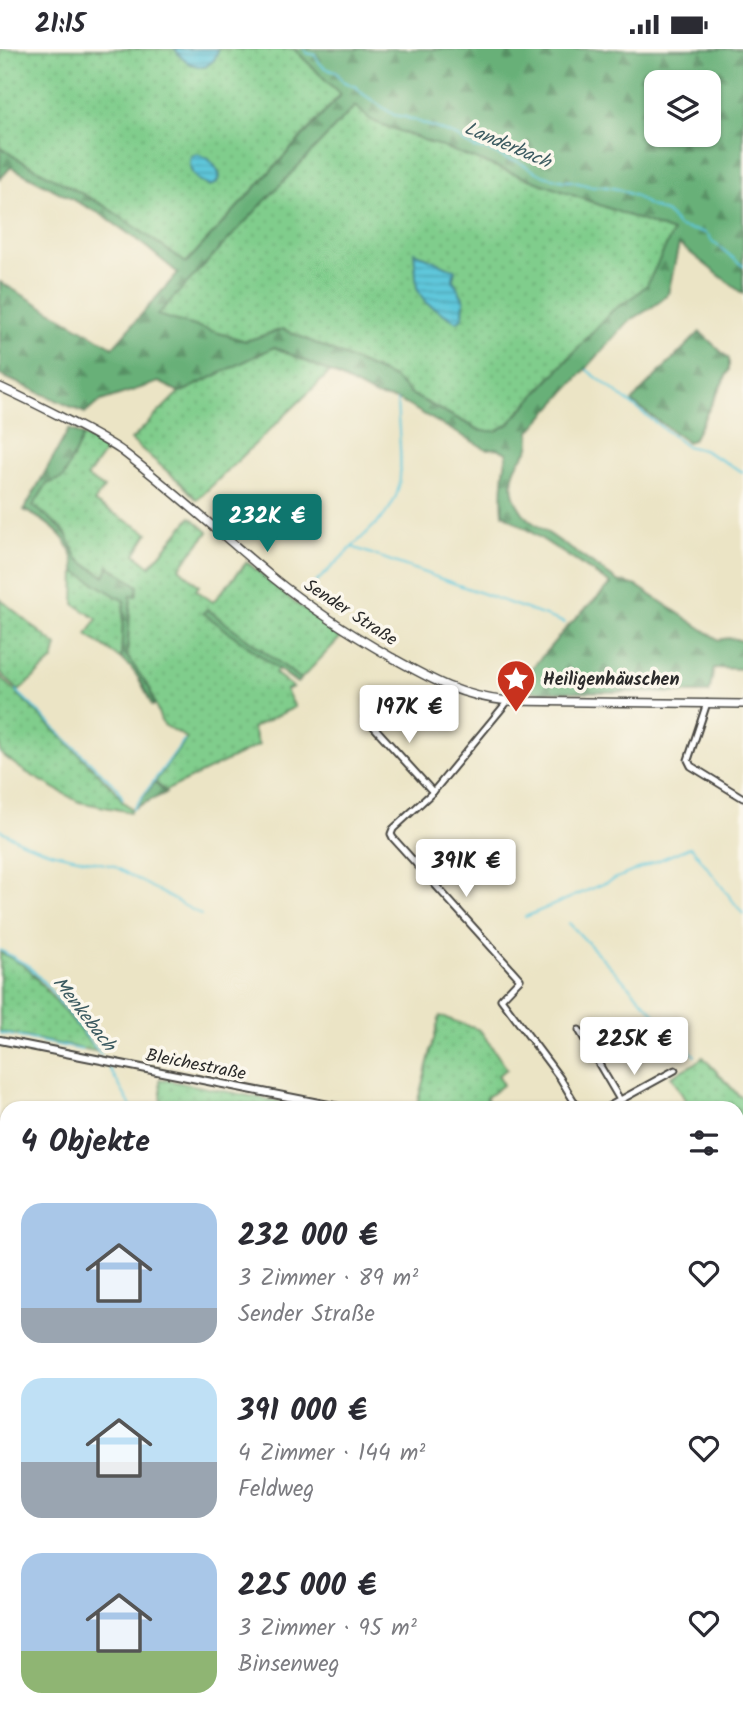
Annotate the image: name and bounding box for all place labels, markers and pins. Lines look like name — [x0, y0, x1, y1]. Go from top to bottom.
pin: 232K € — [210, 495, 324, 554]
place icon: Heiligenhäuschen — [495, 658, 537, 713]
place label: Heiligenhäuschen — [543, 666, 679, 695]
pin: 197K € — [352, 685, 466, 745]
pin: 391K € — [409, 839, 523, 899]
pin: 225K € — [577, 1017, 691, 1077]

